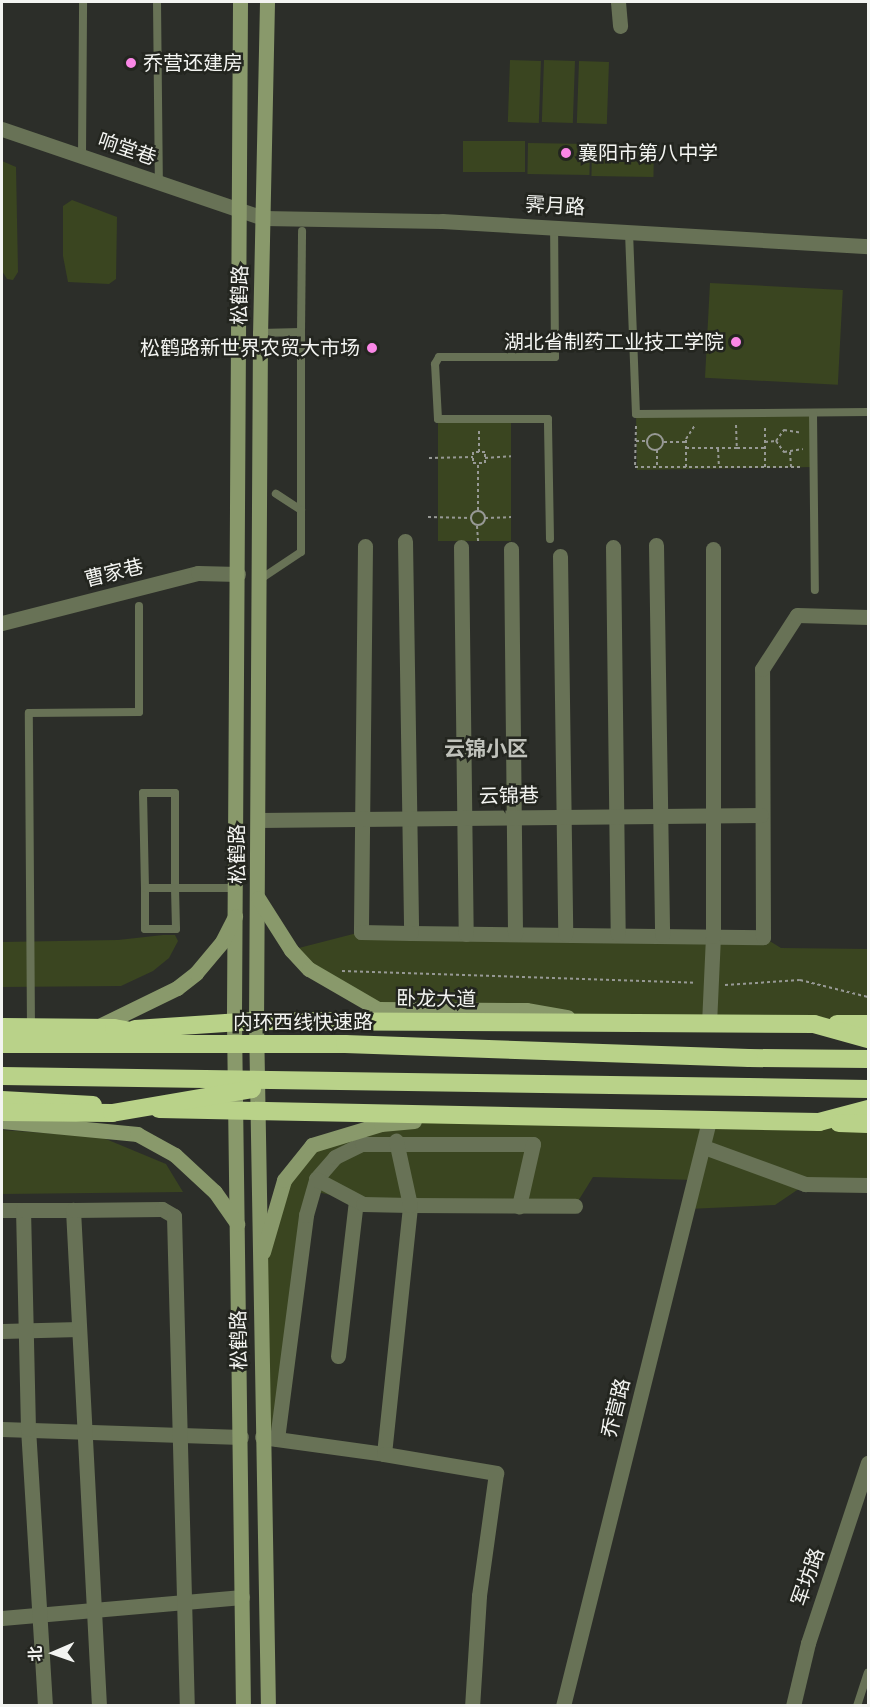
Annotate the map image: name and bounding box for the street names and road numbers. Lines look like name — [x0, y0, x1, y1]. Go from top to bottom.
street label: 响堂巷 — [95, 128, 159, 170]
street label: 霁月路 — [524, 192, 586, 220]
street label: 松鹤路 — [227, 265, 253, 325]
street label: 曹家巷 — [82, 554, 146, 592]
street label: 云锦巷 — [479, 783, 539, 809]
street label: 松鹤路 — [225, 824, 249, 884]
street label: 卧龙大道 — [396, 986, 476, 1012]
street label: 内环西线快速路 — [233, 1010, 373, 1034]
street label: 松鹤路 — [226, 1310, 252, 1370]
street label: 乔营路 — [597, 1376, 635, 1440]
street label: 军坊路 — [787, 1545, 829, 1609]

